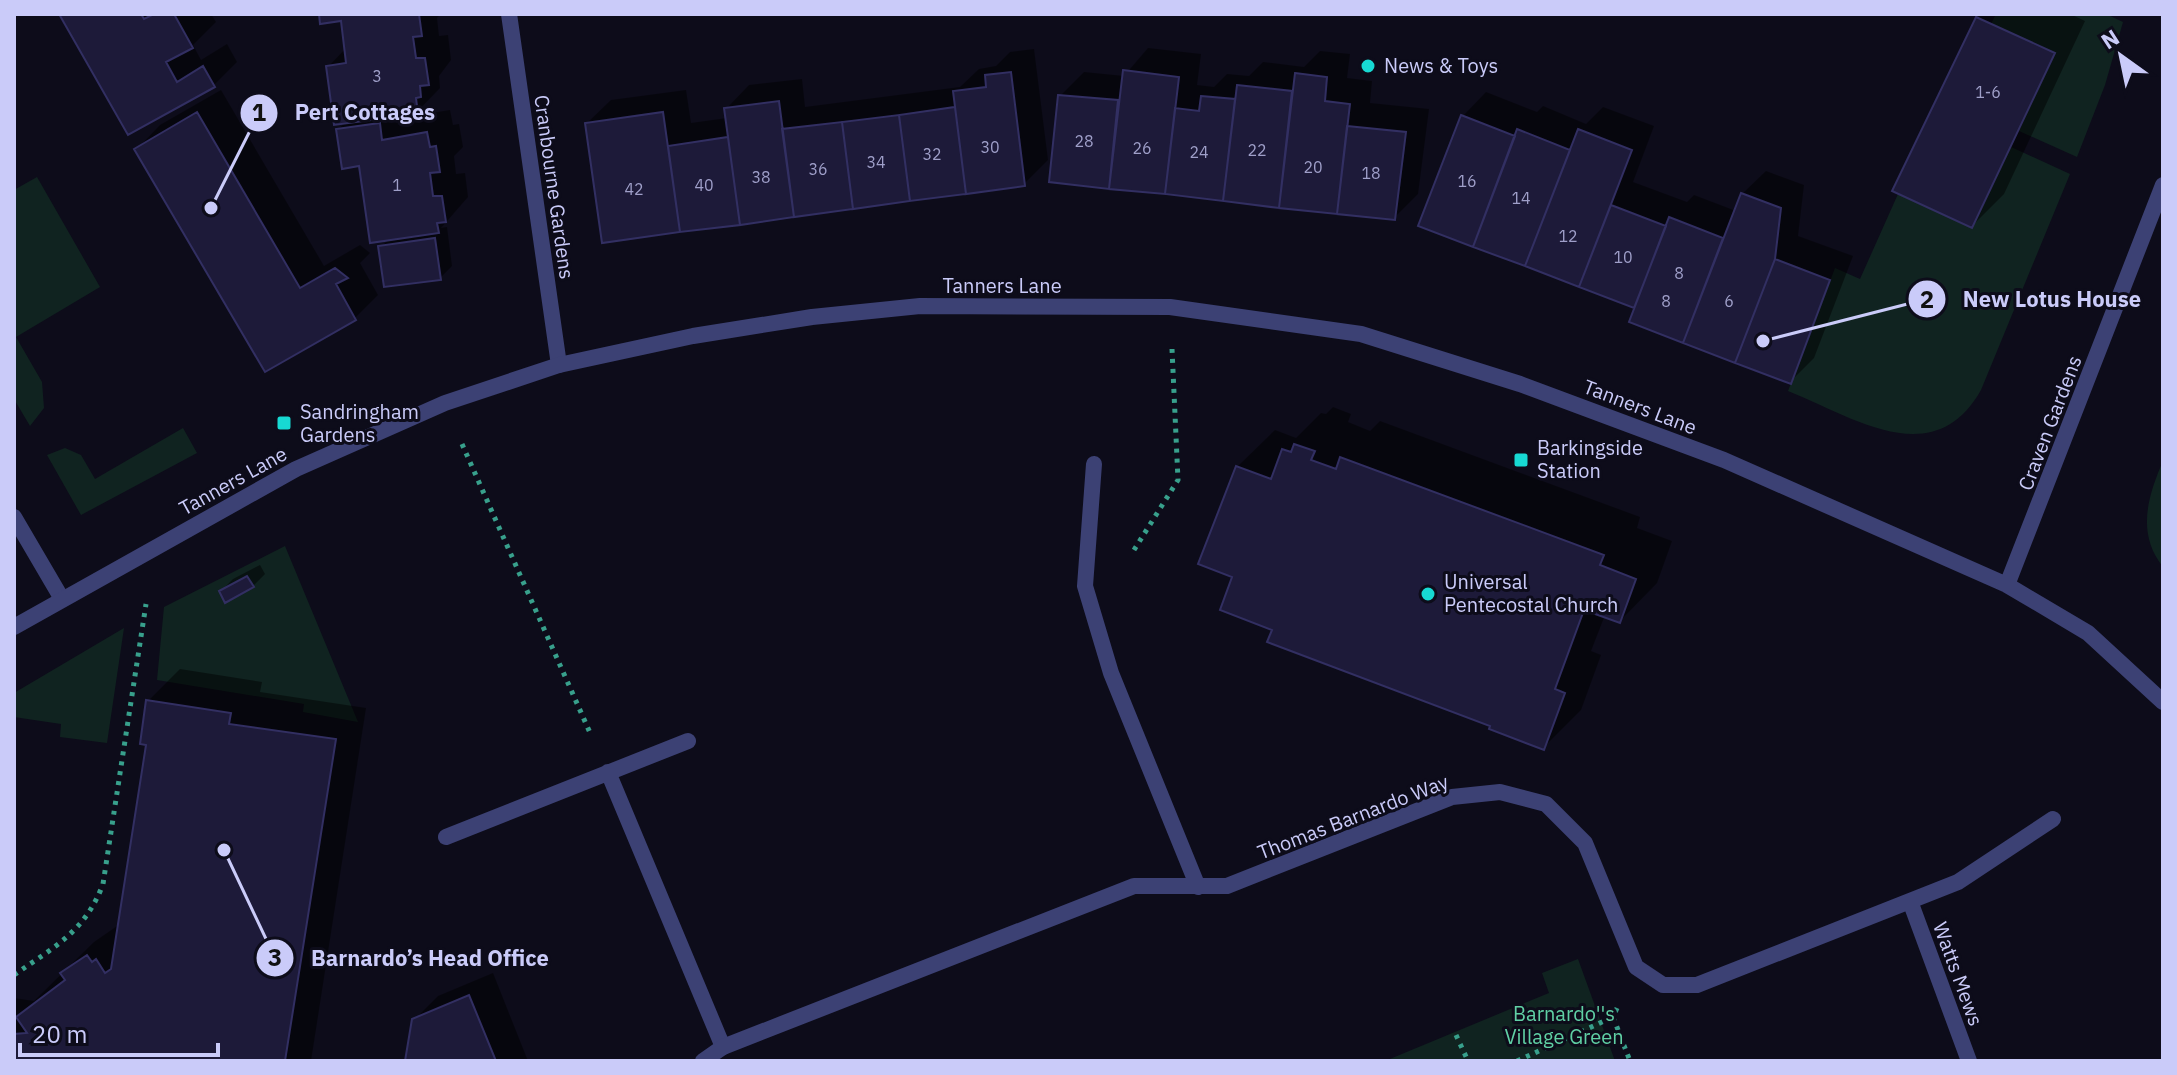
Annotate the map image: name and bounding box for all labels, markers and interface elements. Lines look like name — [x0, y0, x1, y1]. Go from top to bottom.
north arrow — [2081, 16, 2161, 96]
text: N — [2095, 22, 2124, 55]
place label: News & Toys — [1384, 52, 1498, 79]
marker: News & Toys — [1359, 57, 1377, 75]
house number: 3 — [372, 66, 382, 86]
house number: 1-6 — [1975, 82, 2001, 102]
callout: Pert Cottages — [239, 90, 452, 136]
street label: Cranbourne Gardens — [528, 93, 581, 281]
text: 1 — [252, 96, 266, 128]
text: Pert Cottages — [295, 97, 435, 126]
house number: 28 — [1074, 131, 1094, 151]
house number: 30 — [980, 137, 1000, 157]
house number: 26 — [1132, 138, 1152, 158]
house number: 22 — [1247, 140, 1267, 160]
house number: 24 — [1189, 142, 1209, 162]
house number: 32 — [922, 144, 942, 164]
house number: 34 — [866, 152, 886, 172]
house number: 20 — [1303, 157, 1323, 177]
house number: 36 — [808, 159, 828, 179]
house number: 18 — [1361, 163, 1381, 183]
house number: 38 — [751, 167, 771, 187]
house number: 16 — [1457, 171, 1477, 191]
house number: 1 — [392, 175, 402, 195]
house number: 40 — [694, 175, 714, 195]
house number: 42 — [624, 179, 644, 199]
house number: 14 — [1511, 188, 1531, 208]
house number: 12 — [1558, 226, 1578, 246]
house number: 10 — [1613, 247, 1633, 267]
house number: 8 — [1674, 263, 1684, 283]
street label: Tanners Lane — [942, 272, 1062, 299]
callout: New Lotus House — [1907, 276, 2157, 322]
text: 2 — [1920, 283, 1934, 315]
text: New Lotus House — [1963, 284, 2141, 313]
house number: 8 — [1661, 291, 1671, 311]
house number: 6 — [1724, 291, 1734, 311]
street label: Craven Gardens — [2011, 352, 2088, 494]
street label: Tanners Lane — [1580, 373, 1701, 441]
place label: Sandringham Gardens — [300, 398, 419, 448]
marker: Sandringham Gardens — [275, 414, 293, 432]
place label: Barkingside Station — [1537, 434, 1643, 484]
street label: Tanners Lane — [174, 440, 291, 521]
marker: Barkingside Station — [1512, 451, 1530, 469]
place label: Universal Pentecostal Church — [1444, 568, 1618, 618]
marker: Universal Pentecostal Church — [1419, 585, 1437, 603]
street label: Thomas Barnardo Way — [1253, 768, 1452, 865]
street label: Watts Mews — [1927, 918, 1990, 1030]
callout: Barnardo’s Head Office — [255, 935, 564, 981]
text: 3 — [268, 941, 282, 973]
text: Barnardo’s Head Office — [311, 943, 549, 972]
park label: Barnardo''s Village Green — [1504, 1000, 1624, 1050]
scale bar — [20, 1007, 218, 1057]
text: 20 m — [32, 1018, 87, 1050]

